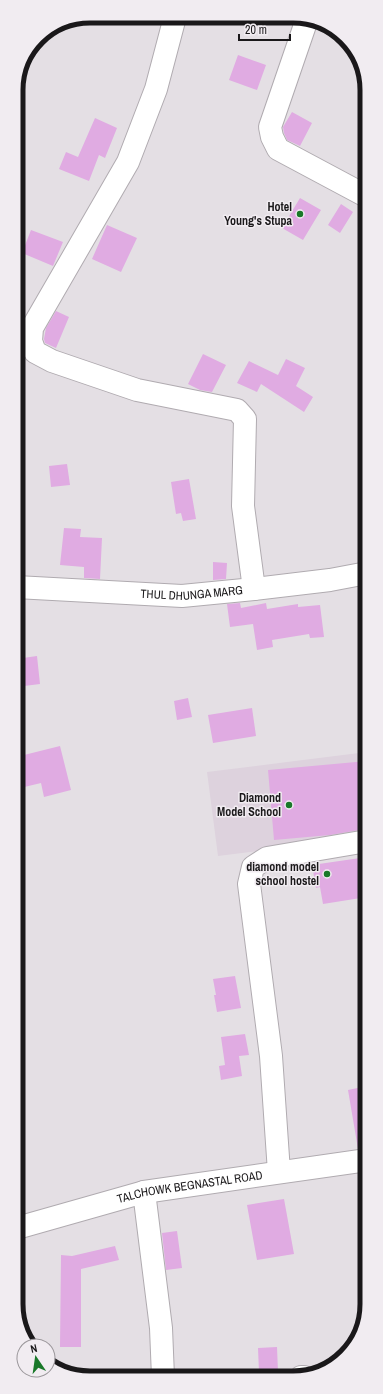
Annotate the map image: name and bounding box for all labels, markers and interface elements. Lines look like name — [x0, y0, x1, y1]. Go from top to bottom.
scale bar — [239, 16, 290, 42]
text: 20 m — [245, 22, 267, 38]
place label: Hotel Young's Stupa — [224, 199, 293, 229]
marker: Hotel Young's Stupa — [295, 209, 305, 219]
street label: THUL DHUNGA MARG — [140, 582, 244, 604]
place label: Diamond Model School — [217, 790, 281, 820]
marker: Diamond Model School — [284, 800, 294, 810]
place label: diamond model school hostel — [246, 859, 319, 889]
marker: diamond model school hostel — [322, 869, 332, 879]
street label: TALCHOWK BEGNASTAL ROAD — [115, 1167, 263, 1207]
north arrow — [16, 1338, 56, 1378]
text: N — [29, 1341, 38, 1356]

